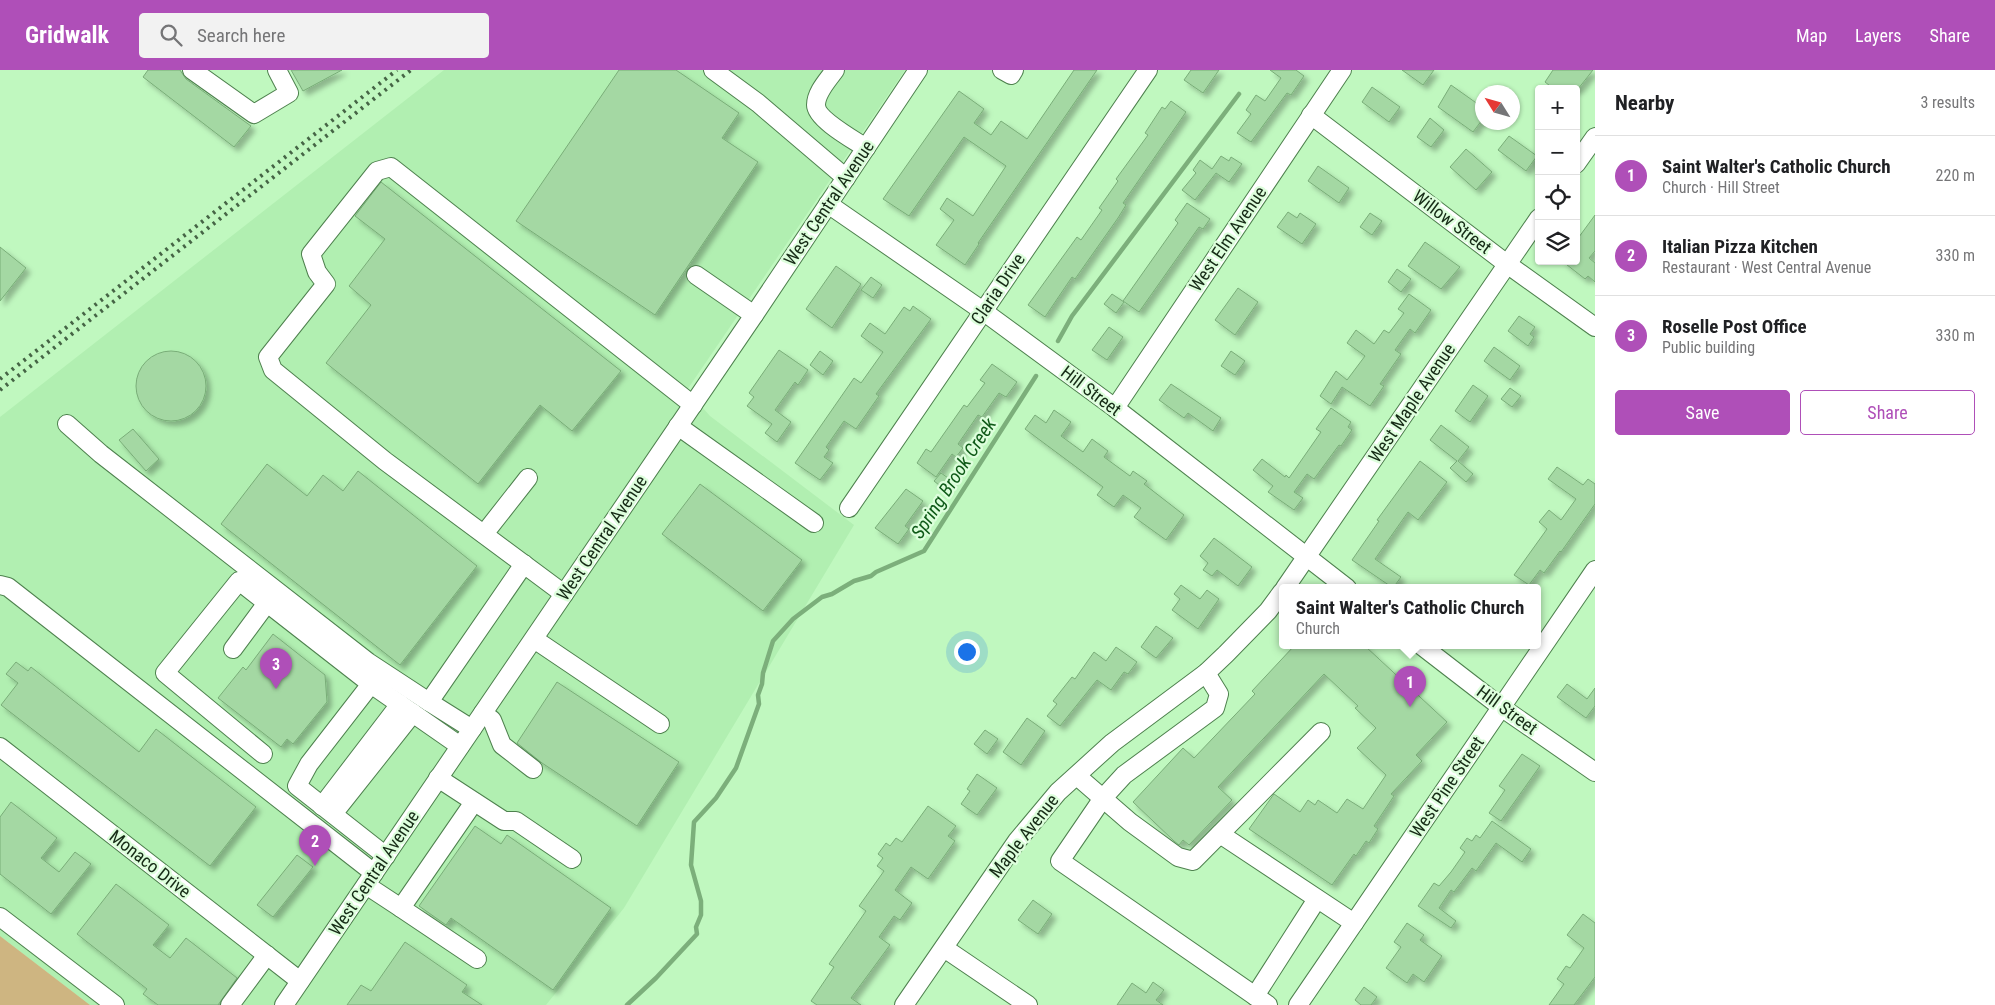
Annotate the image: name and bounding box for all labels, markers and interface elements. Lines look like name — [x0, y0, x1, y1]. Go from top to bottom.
search box — [139, 13, 489, 58]
text: Gridwalk — [25, 21, 109, 49]
icon: search — [157, 21, 185, 49]
text: Search here — [197, 24, 285, 47]
text: Map — [1796, 25, 1827, 46]
text: Layers — [1855, 25, 1902, 46]
text: Share — [1930, 25, 1970, 46]
north arrow — [1475, 85, 1520, 130]
map controls — [1535, 85, 1580, 265]
button: + — [1535, 85, 1580, 130]
text: Nearby — [1615, 91, 1674, 115]
text: 3 results — [1920, 93, 1975, 112]
button: − — [1535, 130, 1580, 175]
street label: West Central Avenue — [779, 136, 878, 269]
text: Saint Walter's Catholic Church — [1662, 155, 1891, 178]
text: 1 — [1627, 166, 1635, 185]
text: 220 m — [1936, 166, 1975, 185]
button: locate — [1535, 175, 1580, 220]
text: Church · Hill Street — [1662, 178, 1780, 197]
street label: West Elm Avenue — [1185, 182, 1270, 295]
street label: Willow Street — [1409, 185, 1496, 258]
button: layers — [1535, 220, 1580, 265]
text: Italian Pizza Kitchen — [1662, 235, 1818, 258]
text: 2 — [1627, 246, 1635, 265]
text: 330 m — [1936, 246, 1975, 265]
street label: Claria Drive — [966, 249, 1029, 328]
text: Restaurant · West Central Avenue — [1662, 258, 1871, 277]
text: Roselle Post Office — [1662, 315, 1807, 338]
text: 3 — [1627, 326, 1635, 345]
text: 330 m — [1936, 326, 1975, 345]
text: Public building — [1662, 338, 1755, 357]
street label: West Maple Avenue — [1364, 339, 1459, 466]
street label: Hill Street — [1057, 361, 1126, 420]
button: Save — [1615, 390, 1790, 435]
button: Share — [1800, 390, 1975, 435]
water label: Spring Brook Creek — [906, 413, 1001, 543]
street label: West Central Avenue — [552, 471, 651, 604]
popup — [1279, 584, 1541, 649]
text: Saint Walter's Catholic Church — [1296, 596, 1524, 619]
text: Church — [1296, 619, 1340, 638]
your location — [954, 639, 980, 665]
pin: 3 — [260, 648, 292, 689]
pin: 1 — [1394, 666, 1426, 707]
street label: Hill Street — [1473, 681, 1542, 739]
street label: West Pine Street — [1405, 732, 1488, 841]
street label: Maple Avenue — [985, 790, 1063, 881]
street label: West Central Avenue — [324, 806, 423, 939]
street label: Monaco Drive — [105, 825, 195, 902]
pin: 2 — [299, 825, 331, 866]

